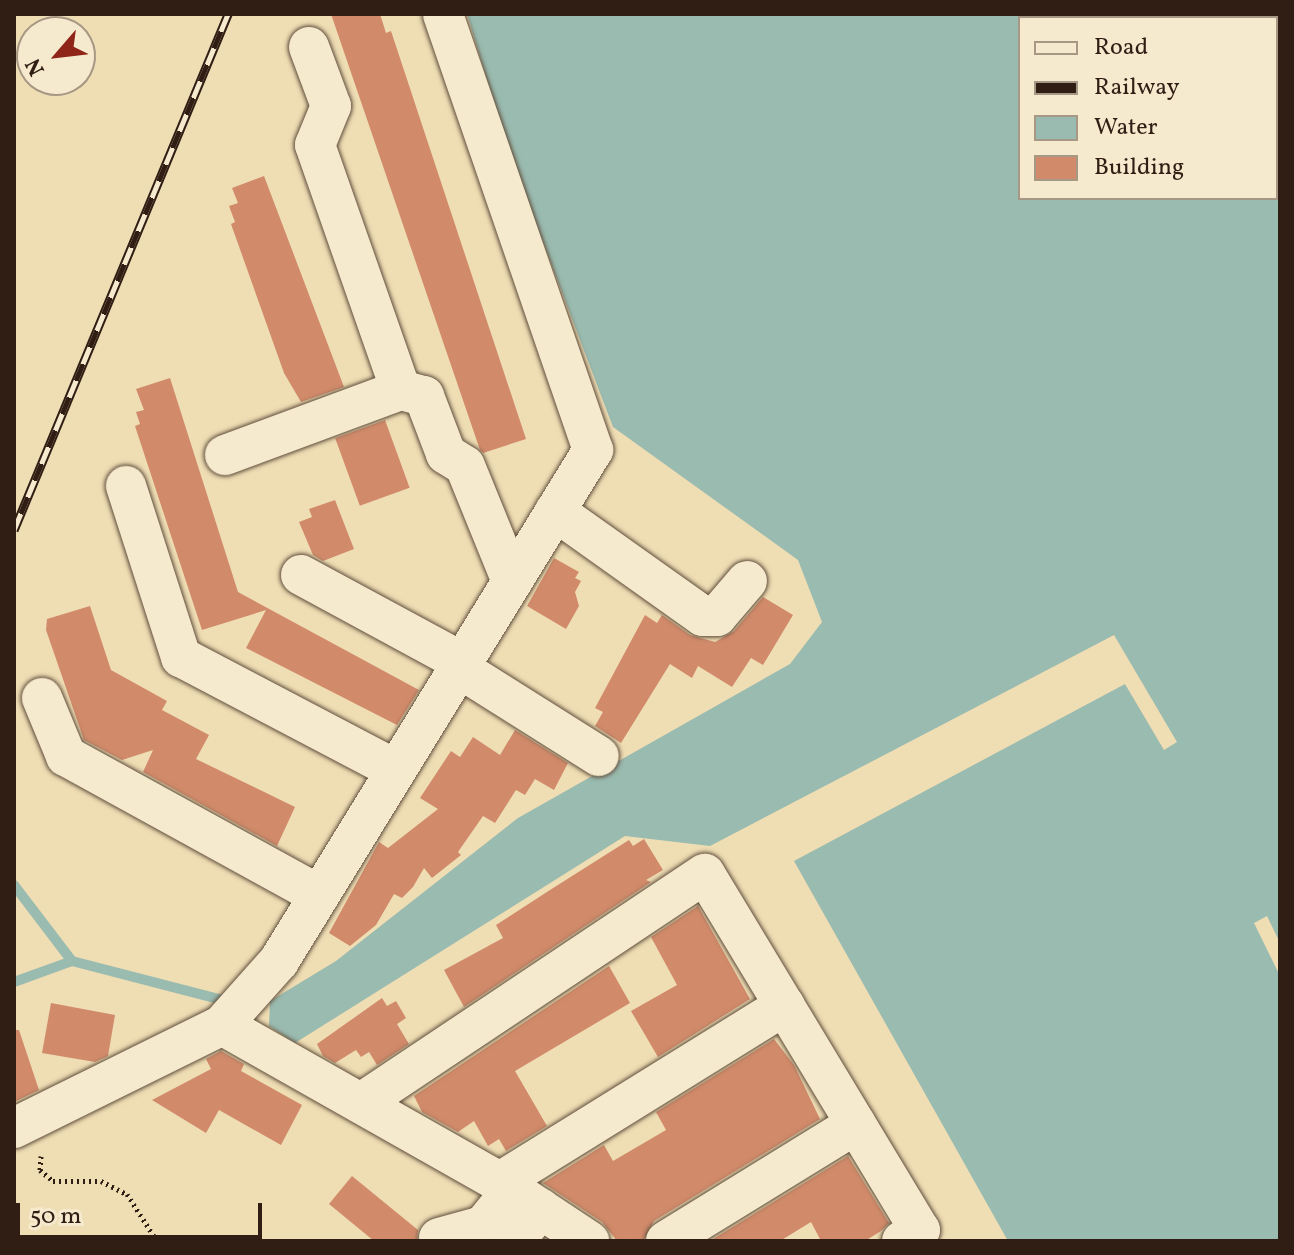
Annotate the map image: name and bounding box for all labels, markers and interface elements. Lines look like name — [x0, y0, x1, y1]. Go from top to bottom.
north arrow — [16, 16, 96, 96]
legend — [1018, 16, 1278, 200]
text: Road — [1094, 31, 1148, 65]
text: N — [19, 52, 54, 81]
text: Railway — [1094, 71, 1180, 105]
text: Water — [1094, 111, 1158, 145]
text: Building — [1094, 151, 1184, 185]
scale bar — [20, 1187, 266, 1237]
text: 50 m — [30, 1200, 82, 1234]

